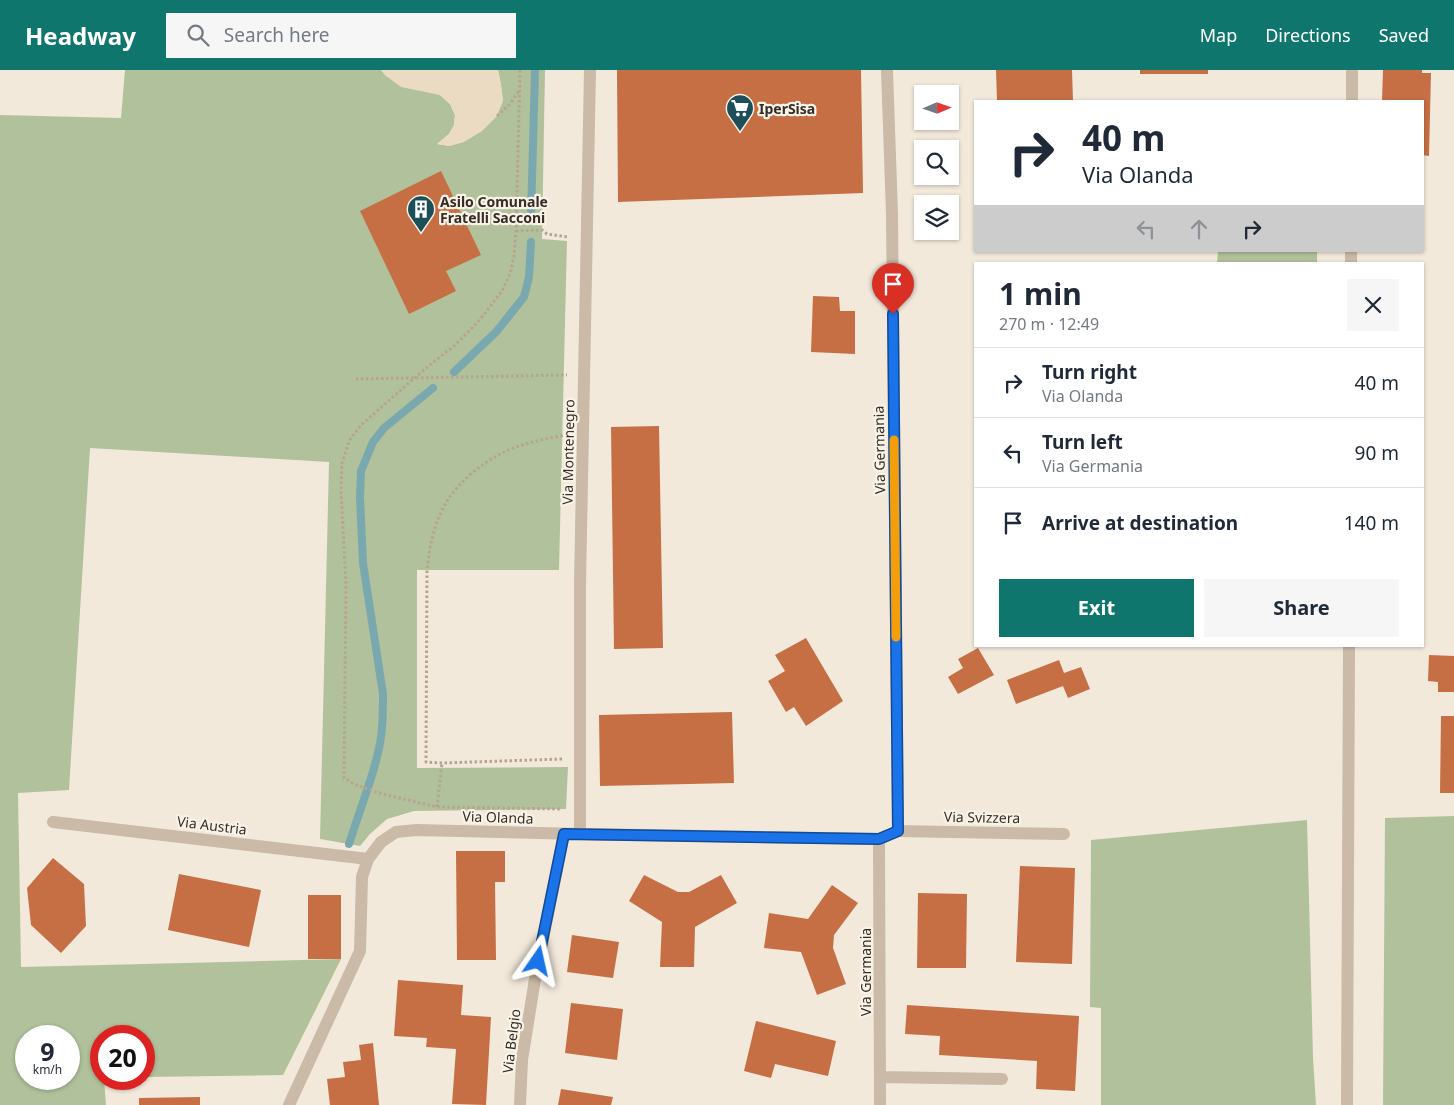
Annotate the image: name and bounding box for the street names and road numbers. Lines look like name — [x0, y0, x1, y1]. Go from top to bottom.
street label: Via Montenegro — [558, 399, 578, 505]
street label: Via Germania — [869, 406, 889, 494]
street label: Via Olanda — [462, 806, 534, 828]
street label: Via Svizzera — [944, 807, 1020, 827]
street label: Via Austria — [176, 811, 248, 839]
street label: Via Germania — [856, 928, 875, 1016]
street label: Via Belgio — [498, 1008, 524, 1074]

